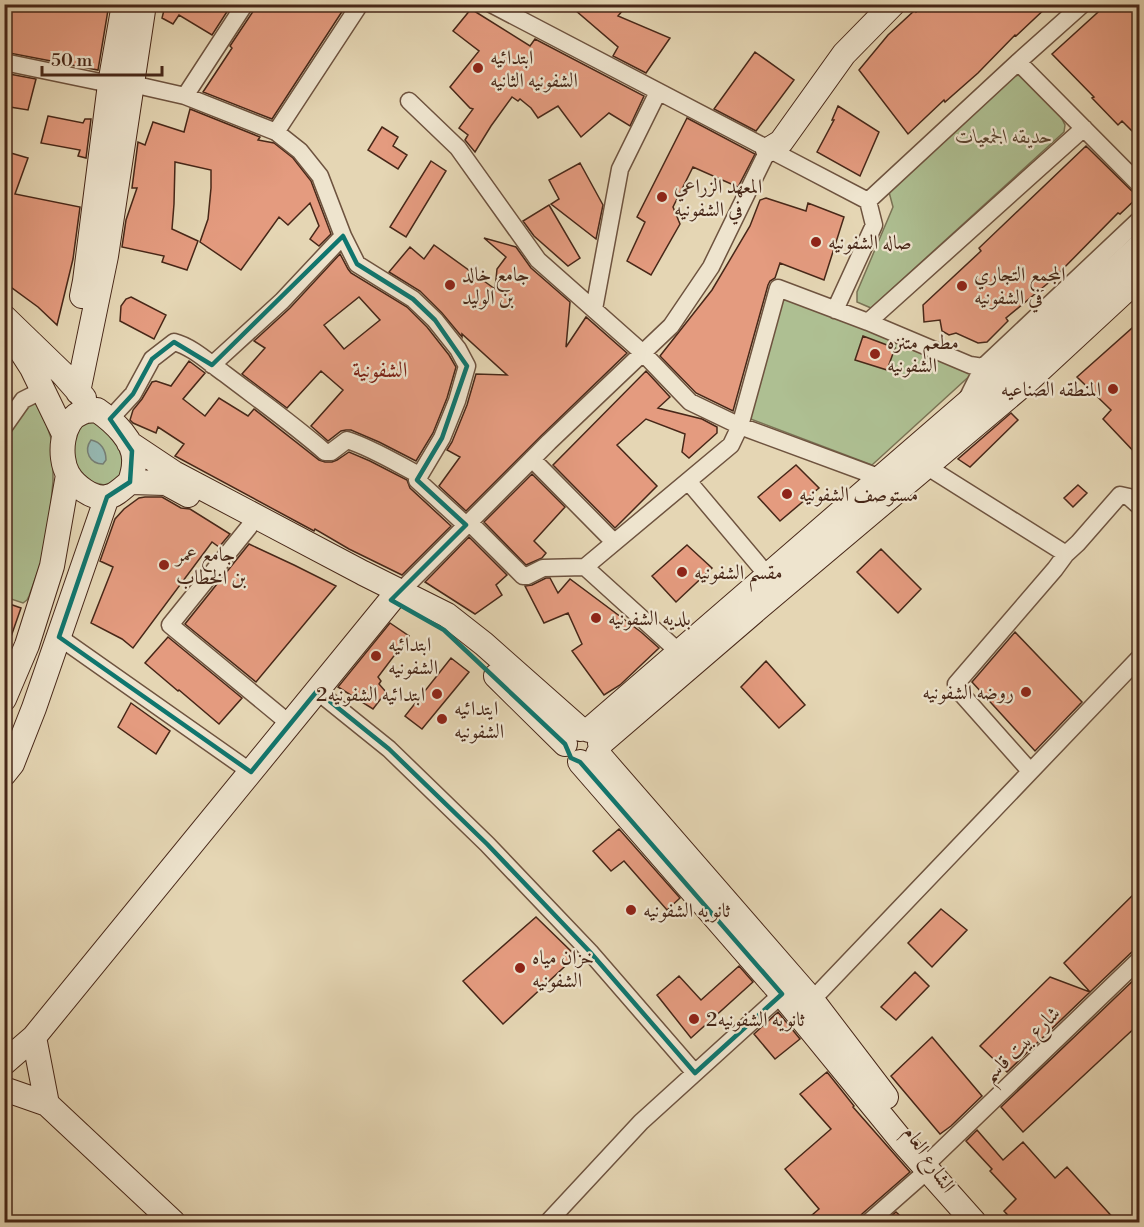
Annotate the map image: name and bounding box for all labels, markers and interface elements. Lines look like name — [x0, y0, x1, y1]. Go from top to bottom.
scale bar — [42, 39, 162, 77]
place label: ابتدائيه الشفونيه الثانيه — [490, 46, 578, 94]
text: 50 m — [51, 49, 93, 72]
marker: ابتدائيه الشفونيه الثانيه — [471, 61, 485, 75]
park label: حديقه الجمعيات — [955, 125, 1053, 150]
place label: المعهد الزراعي في الشفونيه — [674, 175, 762, 225]
marker: المعهد الزراعي في الشفونيه — [655, 190, 669, 204]
place label: صاله الشفونيه — [828, 231, 912, 256]
marker: صاله الشفونيه — [809, 235, 823, 249]
place label: جامع خالد بن الوليد — [462, 263, 530, 311]
place label: المجمع التجاري في الشفونيه — [974, 263, 1065, 313]
marker: جامع خالد بن الوليد — [443, 278, 457, 292]
marker: المجمع التجاري في الشفونيه — [955, 279, 969, 293]
place label: مطعم متنزه الشفونيه — [887, 331, 959, 379]
marker: مطعم متنزه الشفونيه — [868, 347, 882, 361]
district label: الشفونية — [352, 357, 408, 384]
place label: المنطقه الصناعيه — [1001, 378, 1101, 403]
marker: المنطقه الصناعيه — [1106, 382, 1120, 396]
place label: مستوصف الشفونيه — [799, 483, 918, 508]
marker: مستوصف الشفونيه — [780, 487, 794, 501]
place label: جامع عمر بن الخطاب — [174, 543, 246, 591]
marker: جامع عمر بن الخطاب — [157, 558, 171, 572]
place label: مقسم الشفونيه — [694, 561, 782, 592]
marker: مقسم الشفونيه — [675, 565, 689, 579]
place label: بلديه الشفونيه — [608, 607, 691, 632]
marker: بلديه الشفونيه — [589, 611, 603, 625]
place label: ابتدائيه الشفونيه — [388, 633, 438, 681]
marker: ابتدائيه الشفونيه — [369, 649, 383, 663]
place label: روضه الشفونيه — [922, 681, 1014, 706]
place label: ابتدائيه الشفونيه2 — [316, 683, 425, 708]
marker: روضه الشفونيه — [1019, 685, 1033, 699]
marker: ابتدائيه الشفونيه2 — [430, 687, 444, 701]
place label: ايتدائيه الشفونيه — [454, 697, 504, 745]
marker: ايتدائيه الشفونيه — [435, 712, 449, 726]
place label: ثانويه الشفونيه — [643, 899, 730, 924]
marker: ثانويه الشفونيه — [624, 903, 638, 917]
place label: خزان مياه الشفونيه — [532, 946, 594, 994]
marker: خزان مياه الشفونيه — [513, 961, 527, 975]
street label: شارع بيت قاسم — [978, 1002, 1070, 1093]
place label: ثانويه الشفونيه2 — [706, 1008, 805, 1033]
marker: ثانويه الشفونيه2 — [687, 1012, 701, 1026]
street label: الشارع العام — [894, 1122, 960, 1200]

